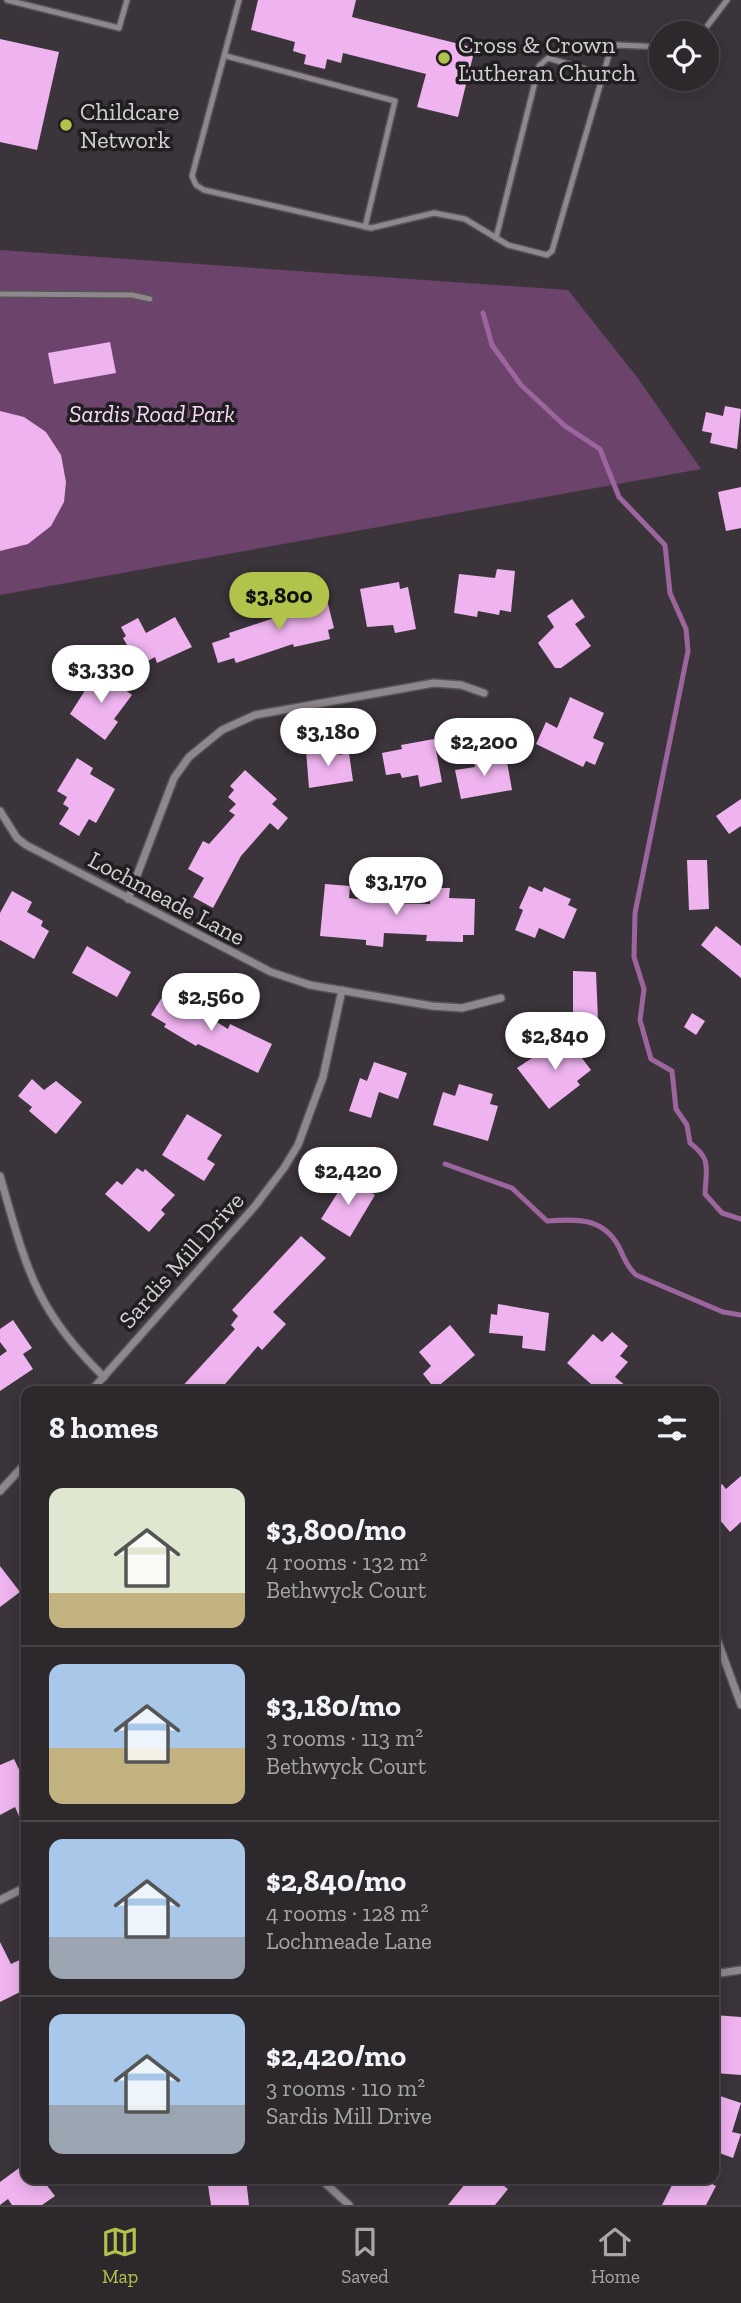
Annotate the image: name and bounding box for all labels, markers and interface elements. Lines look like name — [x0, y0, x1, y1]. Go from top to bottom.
map controls — [649, 21, 719, 91]
button: locate — [649, 21, 719, 91]
place label: Cross & Crown Lutheran Church — [458, 30, 636, 87]
marker: Cross & Crown Lutheran Church — [436, 50, 452, 66]
place label: Childcare Network — [80, 97, 179, 154]
marker: Childcare Network — [58, 117, 74, 133]
park label: Sardis Road Park — [69, 399, 235, 428]
pin: $3,800 — [222, 572, 336, 632]
text: $3,800 — [245, 581, 313, 609]
pin: $3,330 — [44, 646, 158, 705]
text: $3,330 — [68, 654, 134, 682]
pin: $3,180 — [271, 708, 385, 768]
text: $3,180 — [296, 717, 360, 745]
pin: $2,200 — [427, 718, 541, 778]
text: $2,200 — [450, 727, 518, 755]
street label: Lochmeade Lane — [84, 845, 250, 951]
pin: $3,170 — [339, 858, 453, 917]
text: $3,170 — [365, 866, 427, 894]
pin: $2,560 — [154, 974, 268, 1033]
text: $2,560 — [178, 982, 244, 1010]
pin: $2,840 — [498, 1012, 612, 1072]
text: $2,840 — [521, 1021, 589, 1049]
pin: $2,420 — [291, 1148, 405, 1207]
text: $2,420 — [314, 1156, 382, 1184]
street label: Sardis Mill Drive — [112, 1186, 250, 1334]
icon: filters — [653, 1409, 691, 1447]
text: 8 homes — [49, 1410, 158, 1446]
text: $3,800/mo — [266, 1512, 406, 1548]
icon: home — [105, 1516, 189, 1600]
text: 4 rooms · 132 m² — [266, 1548, 427, 1576]
text: Bethwyck Court — [266, 1576, 426, 1604]
text: $3,180/mo — [266, 1688, 401, 1724]
icon: home — [105, 1692, 189, 1776]
text: 3 rooms · 113 m² — [266, 1724, 423, 1752]
text: Bethwyck Court — [266, 1752, 426, 1780]
text: $2,840/mo — [266, 1863, 406, 1899]
icon: home — [105, 1867, 189, 1951]
text: 4 rooms · 128 m² — [266, 1899, 428, 1927]
text: Lochmeade Lane — [266, 1927, 432, 1955]
text: $2,420/mo — [266, 2038, 406, 2074]
icon: home — [105, 2042, 189, 2126]
text: 3 rooms · 110 m² — [266, 2074, 425, 2102]
text: Sardis Mill Drive — [266, 2102, 432, 2130]
tab: Map — [101, 2223, 139, 2288]
tab: Saved — [341, 2223, 389, 2288]
tab: Home — [591, 2223, 640, 2288]

